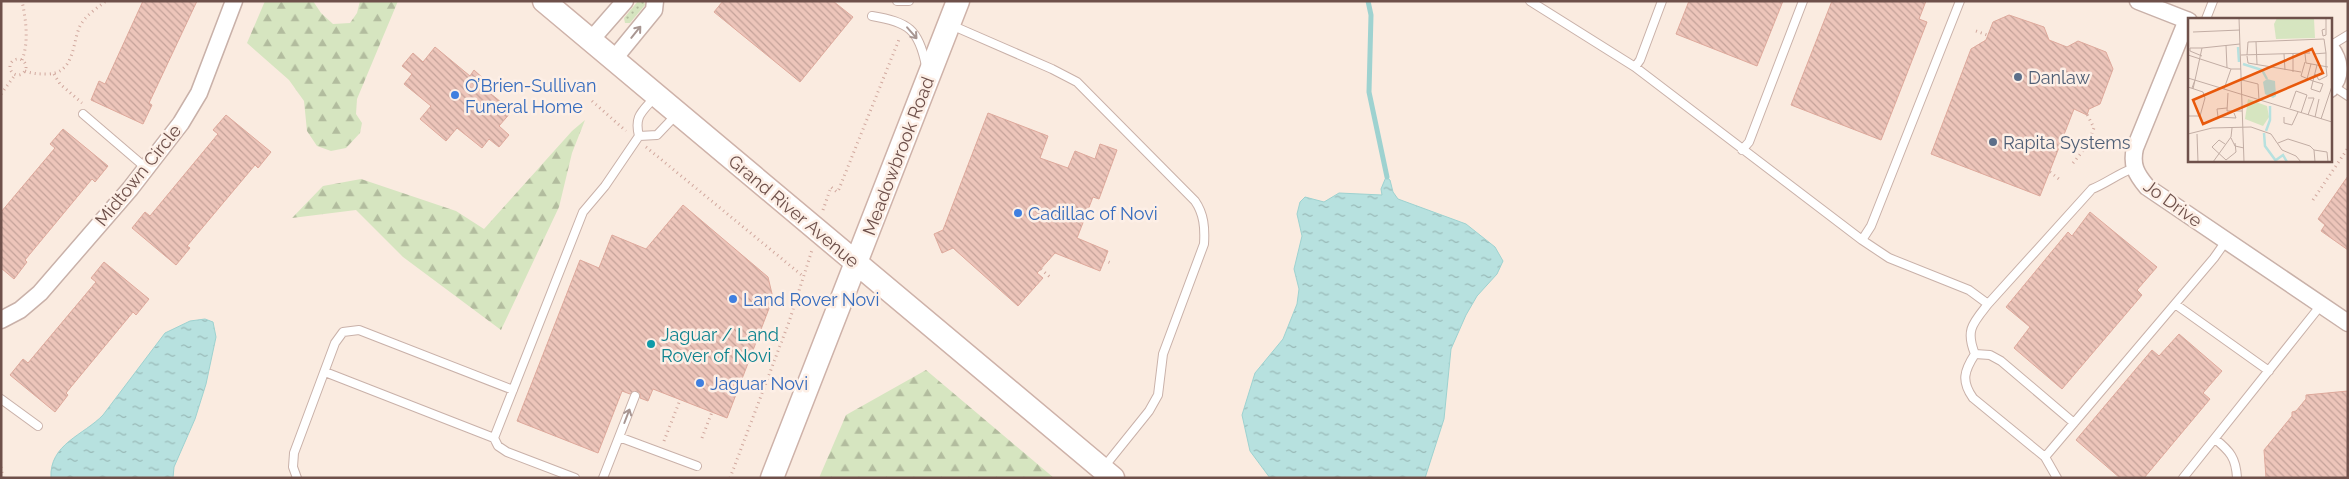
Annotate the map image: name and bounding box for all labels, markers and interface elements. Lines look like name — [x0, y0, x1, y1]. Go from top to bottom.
inset map — [2188, 18, 2332, 161]
one-way arrow — [631, 26, 642, 39]
one-way arrow — [907, 27, 918, 40]
place label: Danlaw — [2028, 67, 2091, 88]
marker: Danlaw — [2012, 71, 2024, 83]
street label: Meadowbrook Road — [858, 74, 938, 238]
place label: O’Brien-Sullivan Funeral Home — [465, 75, 596, 117]
marker: O’Brien-Sullivan Funeral Home — [449, 89, 461, 101]
street label: Midtown Circle — [91, 120, 186, 230]
place label: Rapita Systems — [2003, 132, 2131, 153]
marker: Rapita Systems — [1987, 136, 1999, 148]
street label: Grand River Avenue — [725, 150, 864, 272]
street label: Jo Drive — [2140, 175, 2207, 231]
place label: Cadillac of Novi — [1028, 203, 1158, 224]
marker: Cadillac of Novi — [1012, 207, 1024, 219]
place label: Land Rover Novi — [743, 289, 879, 310]
marker: Land Rover Novi — [727, 293, 739, 305]
place label: Jaguar / Land Rover of Novi — [661, 324, 779, 366]
marker: Jaguar / Land Rover of Novi — [645, 338, 657, 350]
place label: Jaguar Novi — [710, 373, 808, 394]
marker: Jaguar Novi — [694, 377, 706, 389]
one-way arrow — [623, 409, 632, 424]

